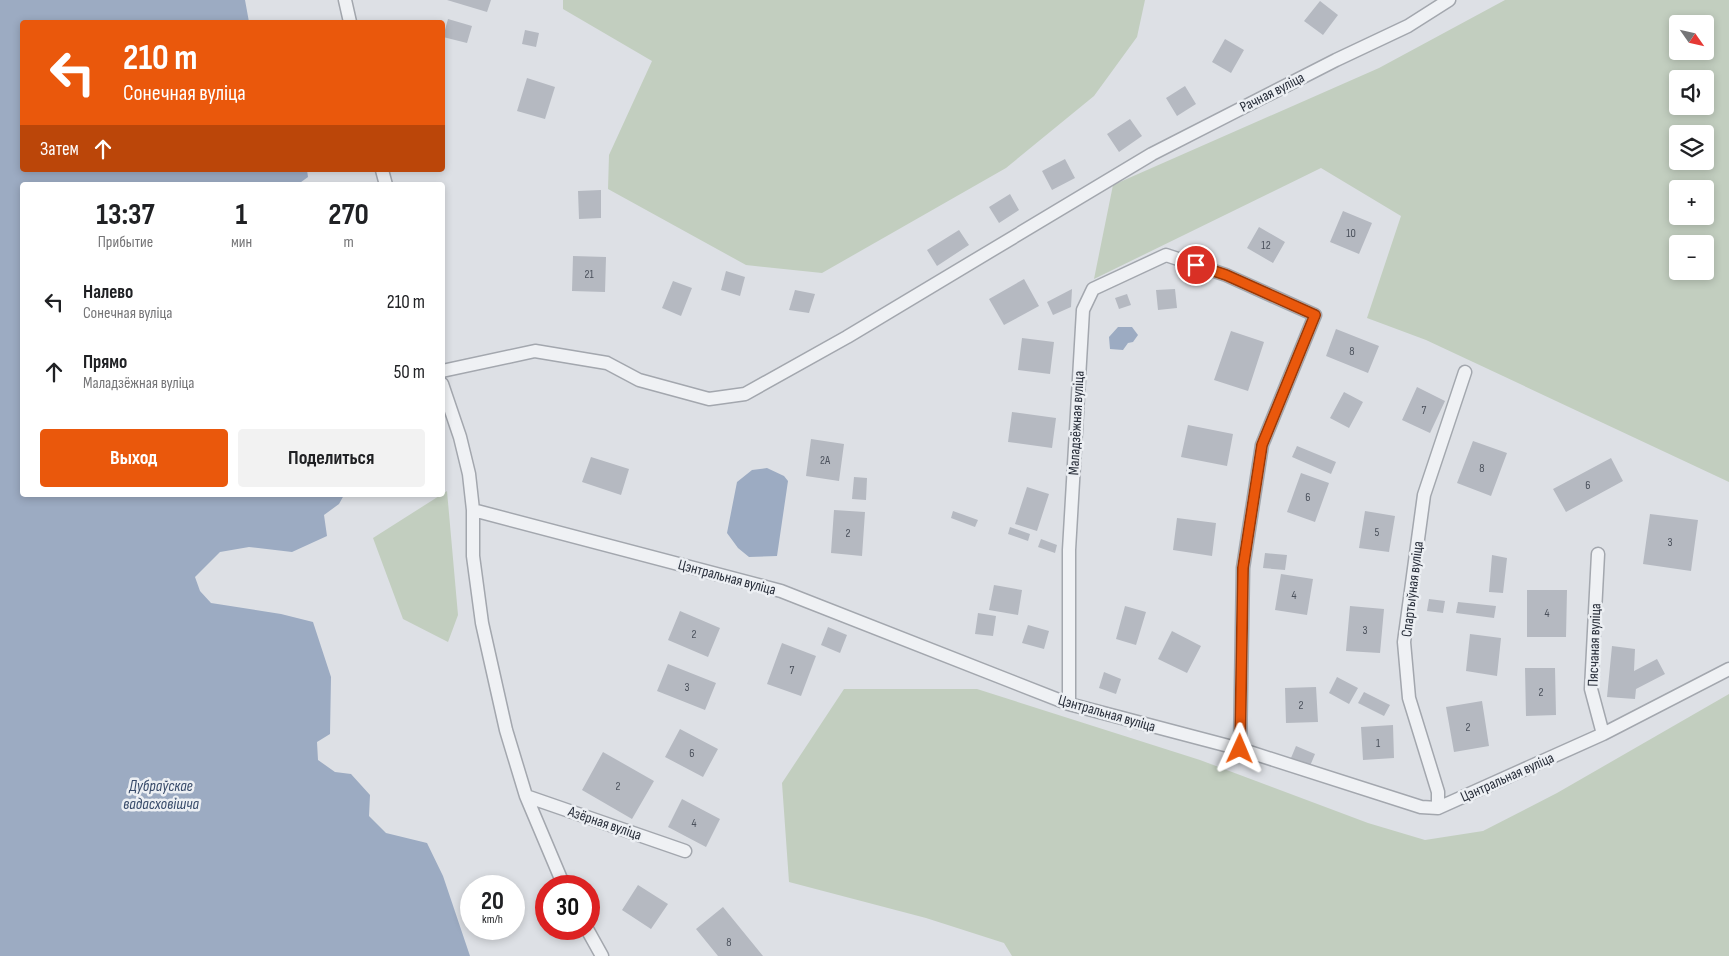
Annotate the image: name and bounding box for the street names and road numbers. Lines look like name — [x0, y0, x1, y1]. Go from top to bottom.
street label: Рачная вуліца — [1237, 68, 1308, 117]
street label: Маладзёжная вуліца — [1064, 370, 1089, 476]
street label: Спартыўная вуліца — [1397, 540, 1428, 638]
street label: Цэнтральная вуліца — [676, 555, 778, 600]
street label: Пясчаная вуліца — [1584, 603, 1605, 687]
street label: Цэнтральная вуліца — [1056, 691, 1158, 737]
street label: Цэнтральная вуліца — [1457, 748, 1557, 807]
street label: Азёрная вуліца — [565, 802, 644, 845]

